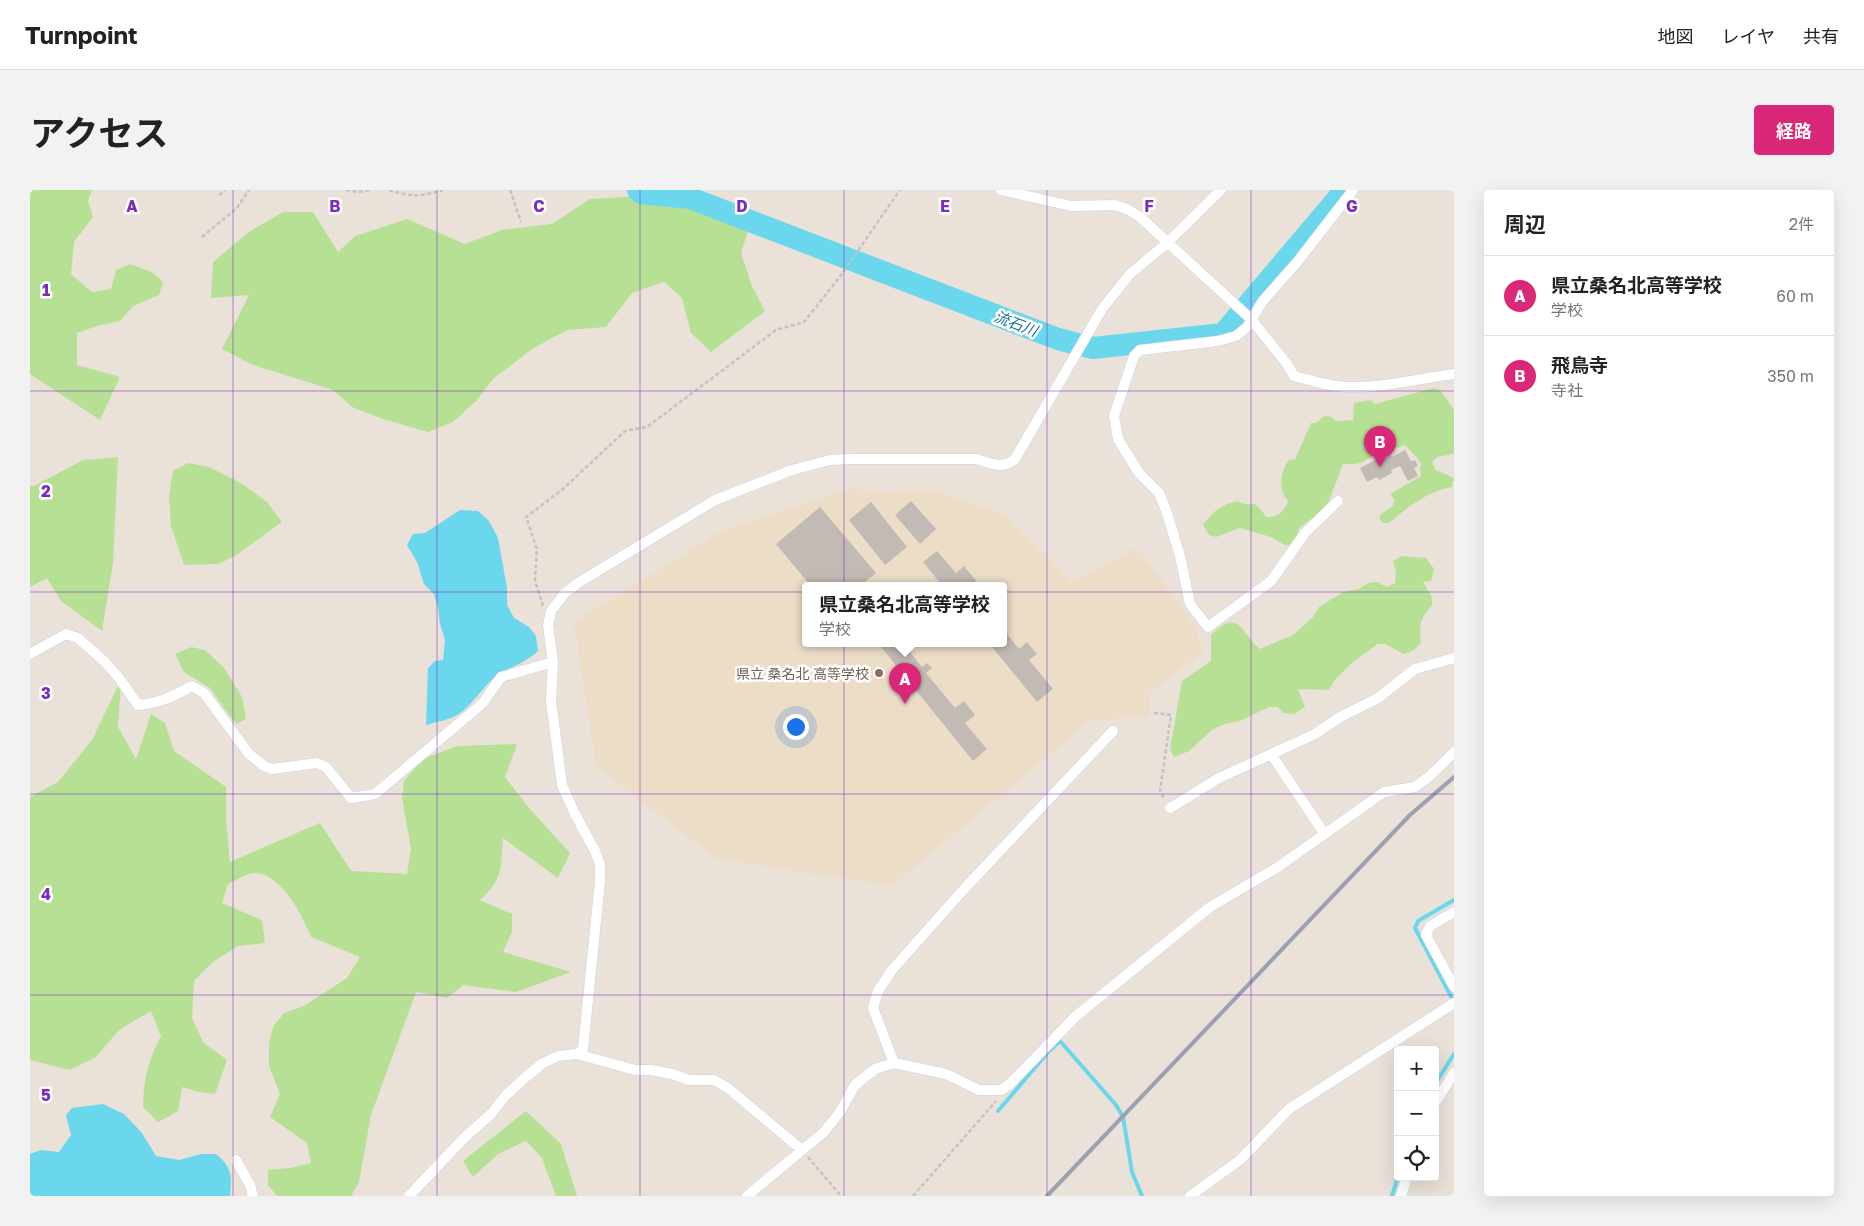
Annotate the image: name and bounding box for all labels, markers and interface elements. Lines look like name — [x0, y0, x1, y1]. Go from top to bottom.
text: Turnpoint — [25, 20, 138, 49]
text: 地図 — [1658, 25, 1694, 47]
text: レイヤ — [1722, 25, 1775, 47]
text: 共有 — [1803, 25, 1839, 47]
button: 経路 — [1754, 105, 1834, 155]
text: アクセス — [30, 112, 168, 154]
text: A — [126, 196, 138, 216]
text: B — [329, 196, 341, 216]
text: C — [533, 196, 545, 216]
text: D — [736, 196, 748, 216]
text: E — [940, 196, 950, 216]
text: F — [1144, 196, 1154, 216]
text: G — [1346, 196, 1358, 216]
text: 周辺 — [1504, 211, 1546, 237]
text: 2件 — [1789, 214, 1814, 234]
text: 県立桑名北高等学校 — [1551, 273, 1722, 296]
text: 1 — [42, 280, 50, 300]
text: A — [1514, 286, 1526, 306]
text: 60 m — [1776, 286, 1814, 306]
text: 学校 — [1551, 300, 1583, 320]
water label: 流石川 — [992, 307, 1042, 340]
text: 飛鳥寺 — [1551, 353, 1608, 376]
text: B — [1514, 366, 1526, 386]
text: 350 m — [1767, 366, 1814, 386]
text: 寺社 — [1551, 380, 1583, 400]
pin: B — [1364, 426, 1396, 467]
text: 2 — [41, 481, 51, 501]
popup — [802, 582, 1007, 647]
text: 県立桑名北高等学校 — [819, 592, 990, 615]
text: 学校 — [819, 619, 851, 639]
pin: A — [889, 663, 921, 704]
place label: 県立 桑名北 高等学校 — [736, 665, 869, 682]
marker: 県立 桑名北 高等学校 — [873, 667, 885, 679]
text: 3 — [41, 683, 51, 703]
your location — [783, 714, 809, 740]
text: 4 — [41, 884, 51, 904]
map controls — [1394, 1046, 1439, 1181]
button: + — [1394, 1046, 1439, 1091]
text: 5 — [41, 1085, 51, 1105]
button: − — [1394, 1091, 1439, 1136]
button: locate — [1394, 1136, 1439, 1181]

